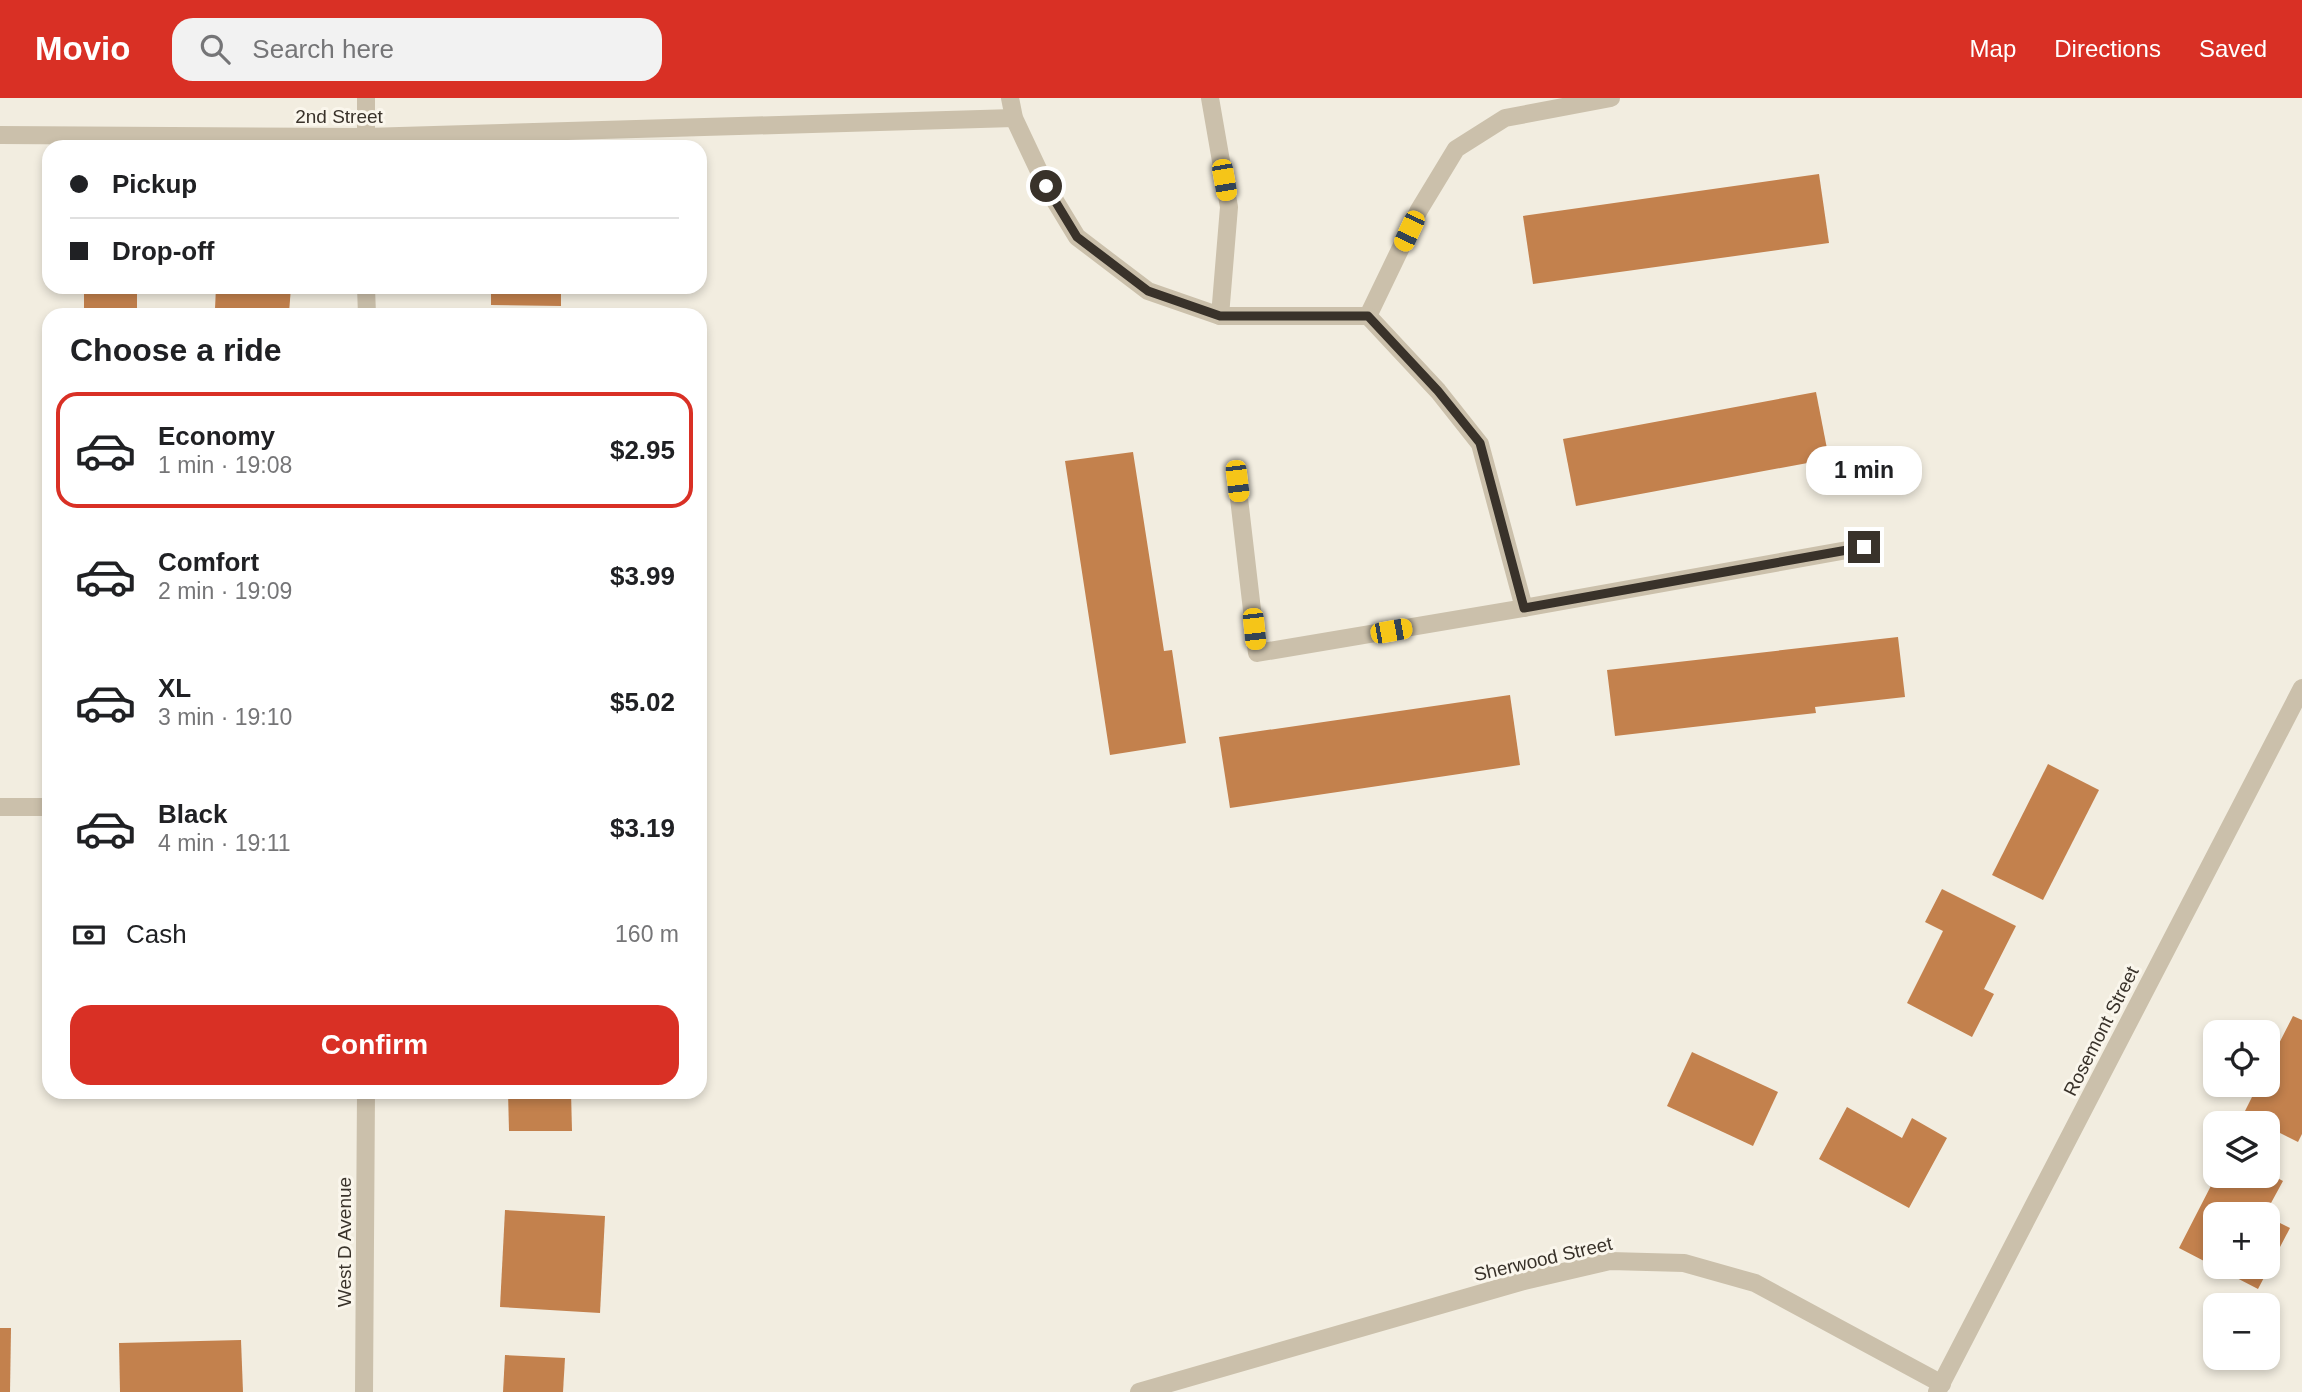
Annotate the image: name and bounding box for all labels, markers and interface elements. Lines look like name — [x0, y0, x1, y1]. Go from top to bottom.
search box — [172, 18, 662, 81]
text: Movio — [35, 30, 130, 67]
icon: search — [196, 30, 234, 68]
text: Search here — [252, 34, 394, 64]
text: Map — [1970, 35, 2016, 62]
text: Directions — [2054, 35, 2161, 62]
text: Saved — [2199, 35, 2267, 62]
street label: 2nd Street — [295, 106, 384, 127]
car — [1211, 157, 1238, 203]
text: Pickup — [112, 169, 197, 199]
route start — [1030, 170, 1062, 202]
car — [1391, 208, 1428, 254]
text: Drop-off — [112, 236, 215, 266]
text: Choose a ride — [70, 332, 282, 368]
icon: car — [74, 419, 137, 482]
text: Economy — [158, 421, 275, 451]
text: $2.95 — [610, 435, 675, 465]
callout: 1 min — [1806, 446, 1922, 494]
text: 1 min · 19:08 — [158, 452, 292, 478]
text: 1 min — [1834, 457, 1894, 483]
car — [1225, 459, 1250, 503]
route end — [1848, 531, 1880, 563]
icon: car — [74, 545, 137, 608]
text: Comfort — [158, 547, 259, 577]
text: $3.99 — [610, 561, 675, 591]
text: 2 min · 19:09 — [158, 578, 292, 604]
car — [1242, 607, 1267, 651]
car — [1369, 617, 1414, 645]
icon: car — [74, 671, 137, 734]
text: XL — [158, 673, 191, 703]
text: $5.02 — [610, 687, 675, 717]
text: 3 min · 19:10 — [158, 704, 292, 730]
icon: car — [74, 797, 137, 860]
text: Black — [158, 799, 227, 829]
text: $3.19 — [610, 813, 675, 843]
text: 4 min · 19:11 — [158, 830, 291, 856]
icon: cash — [70, 916, 108, 954]
text: Cash — [126, 919, 187, 949]
text: 160 m — [615, 921, 679, 947]
street label: Rosemont Street — [2059, 962, 2143, 1099]
button: Confirm — [70, 1005, 679, 1085]
map controls — [2203, 1020, 2280, 1370]
button: locate — [2203, 1020, 2280, 1097]
button: layers — [2203, 1111, 2280, 1188]
street label: West D Avenue — [334, 1177, 355, 1307]
button: + — [2203, 1202, 2280, 1279]
street label: Sherwood Street — [1472, 1233, 1615, 1285]
button: − — [2203, 1293, 2280, 1370]

